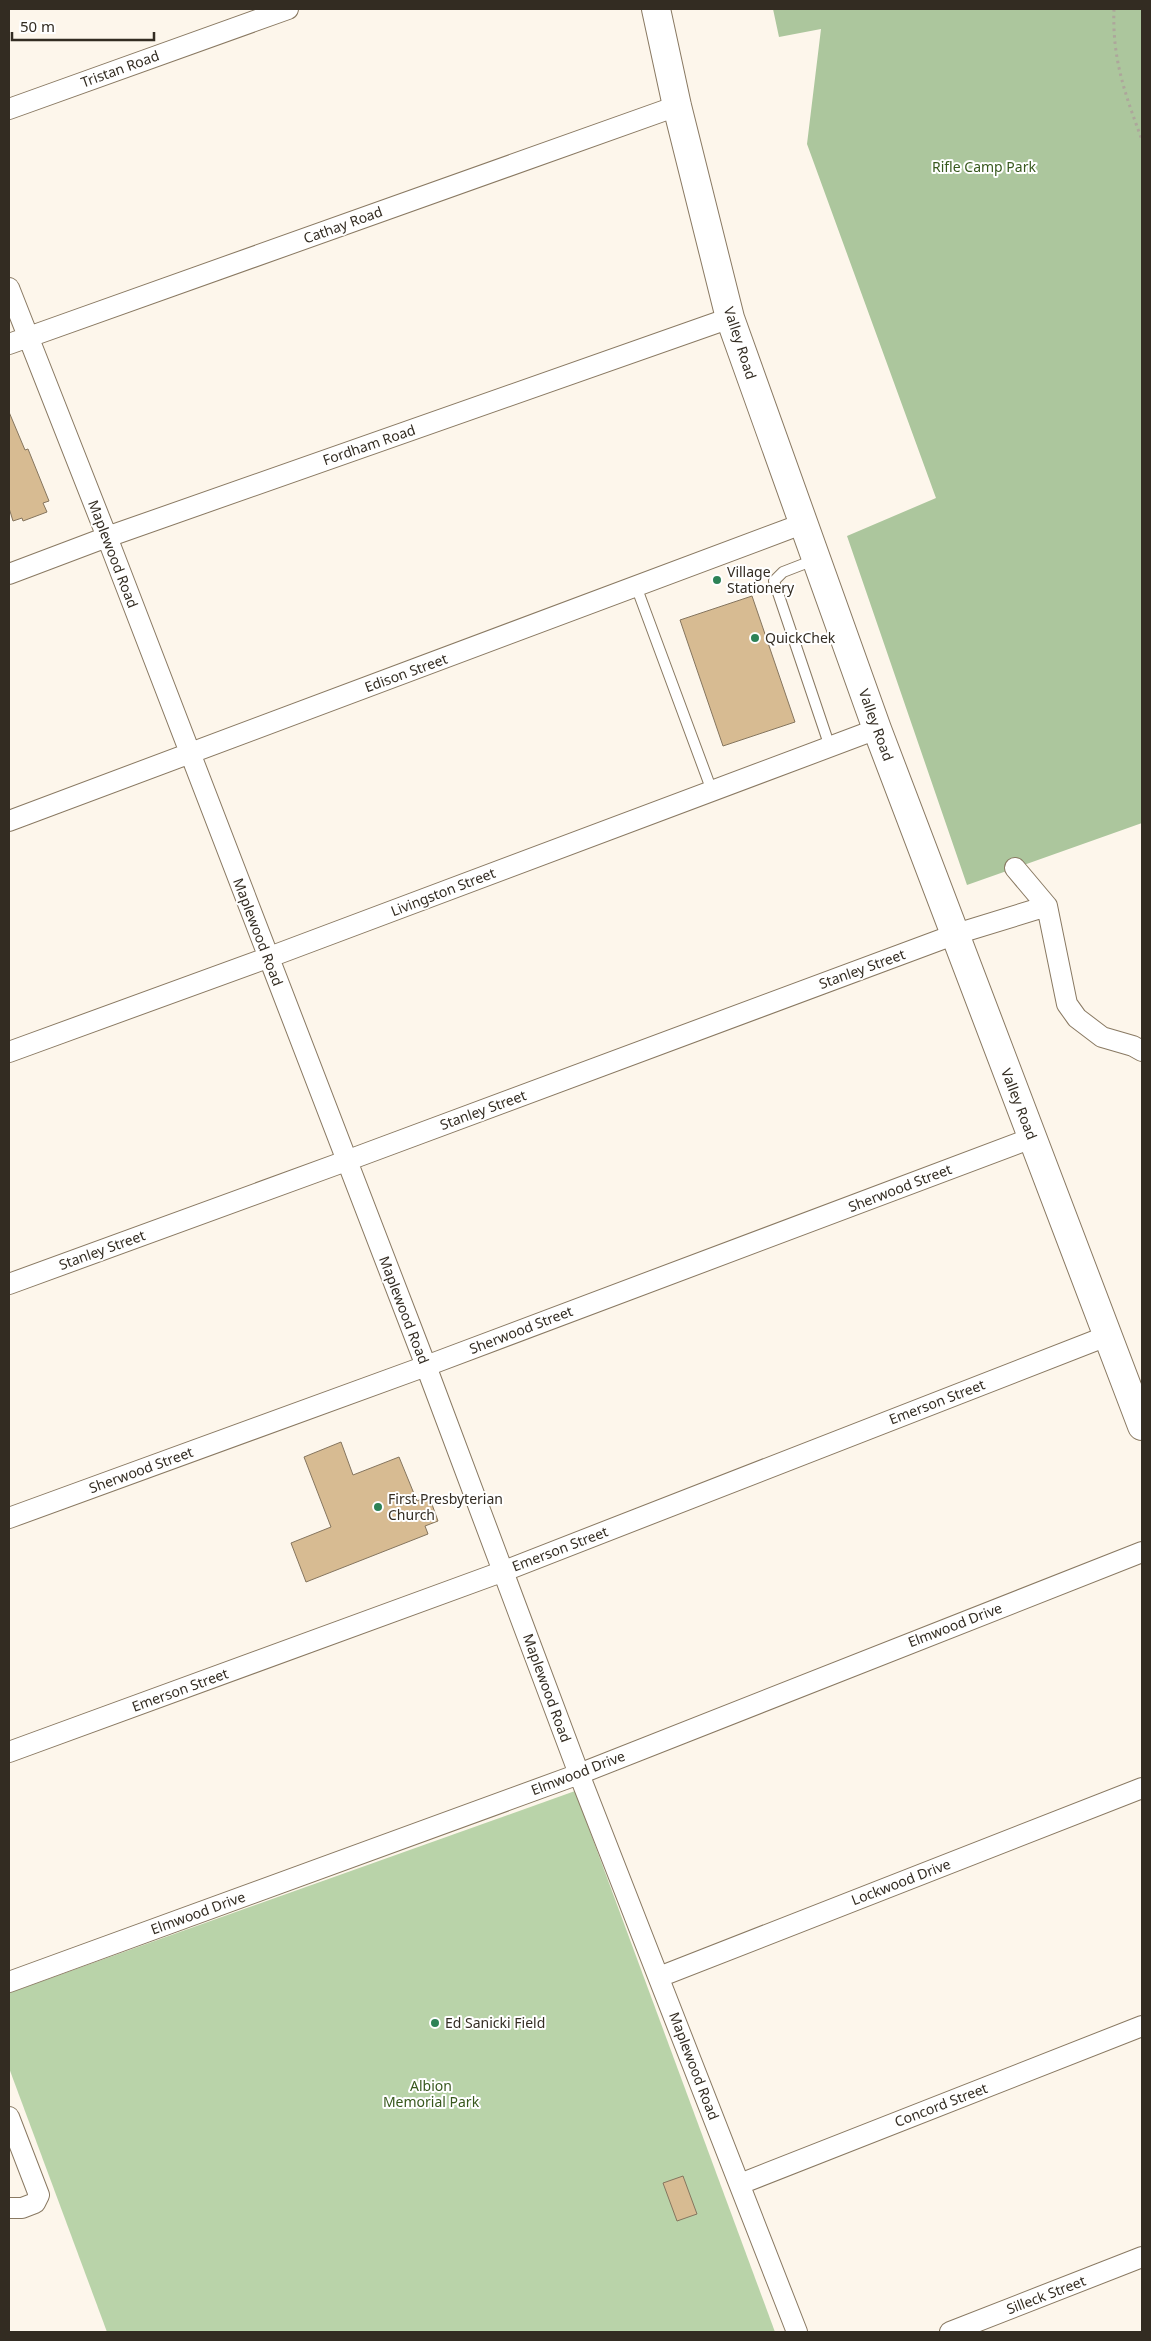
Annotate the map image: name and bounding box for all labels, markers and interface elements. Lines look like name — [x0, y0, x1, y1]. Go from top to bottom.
scale bar — [12, 10, 155, 42]
text: 50 m — [20, 16, 55, 36]
street label: Tristan Road — [78, 46, 162, 91]
park label: Rifle Camp Park — [932, 157, 1036, 176]
street label: Cathay Road — [301, 201, 385, 248]
street label: Valley Road — [720, 304, 761, 382]
street label: Fordham Road — [320, 420, 418, 469]
street label: Maplewood Road — [84, 497, 143, 611]
place label: Village Stationery — [727, 562, 795, 597]
marker: Village Stationery — [711, 574, 723, 586]
place label: QuickChek — [765, 628, 836, 647]
marker: QuickChek — [749, 632, 761, 644]
street label: Edison Street — [362, 649, 450, 696]
street label: Valley Road — [855, 686, 898, 763]
street label: Livingston Street — [388, 863, 498, 920]
street label: Maplewood Road — [229, 875, 288, 989]
street label: Stanley Street — [816, 944, 908, 993]
street label: Valley Road — [997, 1065, 1042, 1142]
street label: Stanley Street — [437, 1085, 529, 1134]
street label: Sherwood Street — [845, 1159, 954, 1216]
street label: Stanley Street — [56, 1225, 148, 1274]
street label: Maplewood Road — [375, 1253, 434, 1367]
street label: Sherwood Street — [466, 1301, 575, 1358]
street label: Emerson Street — [886, 1375, 987, 1429]
street label: Sherwood Street — [86, 1442, 195, 1497]
place label: First Presbyterian Church — [388, 1489, 503, 1524]
marker: First Presbyterian Church — [372, 1501, 384, 1513]
street label: Emerson Street — [509, 1522, 610, 1576]
street label: Elmwood Drive — [905, 1598, 1005, 1651]
street label: Maplewood Road — [519, 1631, 576, 1745]
street label: Emerson Street — [129, 1663, 231, 1716]
street label: Elmwood Drive — [528, 1746, 628, 1799]
street label: Lockwood Drive — [848, 1854, 953, 1909]
street label: Elmwood Drive — [148, 1887, 248, 1938]
street label: Maplewood Road — [665, 2009, 724, 2123]
place label: Ed Sanicki Field — [445, 2013, 545, 2032]
marker: Ed Sanicki Field — [429, 2017, 441, 2029]
park label: Albion Memorial Park — [383, 2076, 480, 2111]
street label: Concord Street — [892, 2078, 990, 2131]
street label: Silleck Street — [1004, 2271, 1088, 2318]

